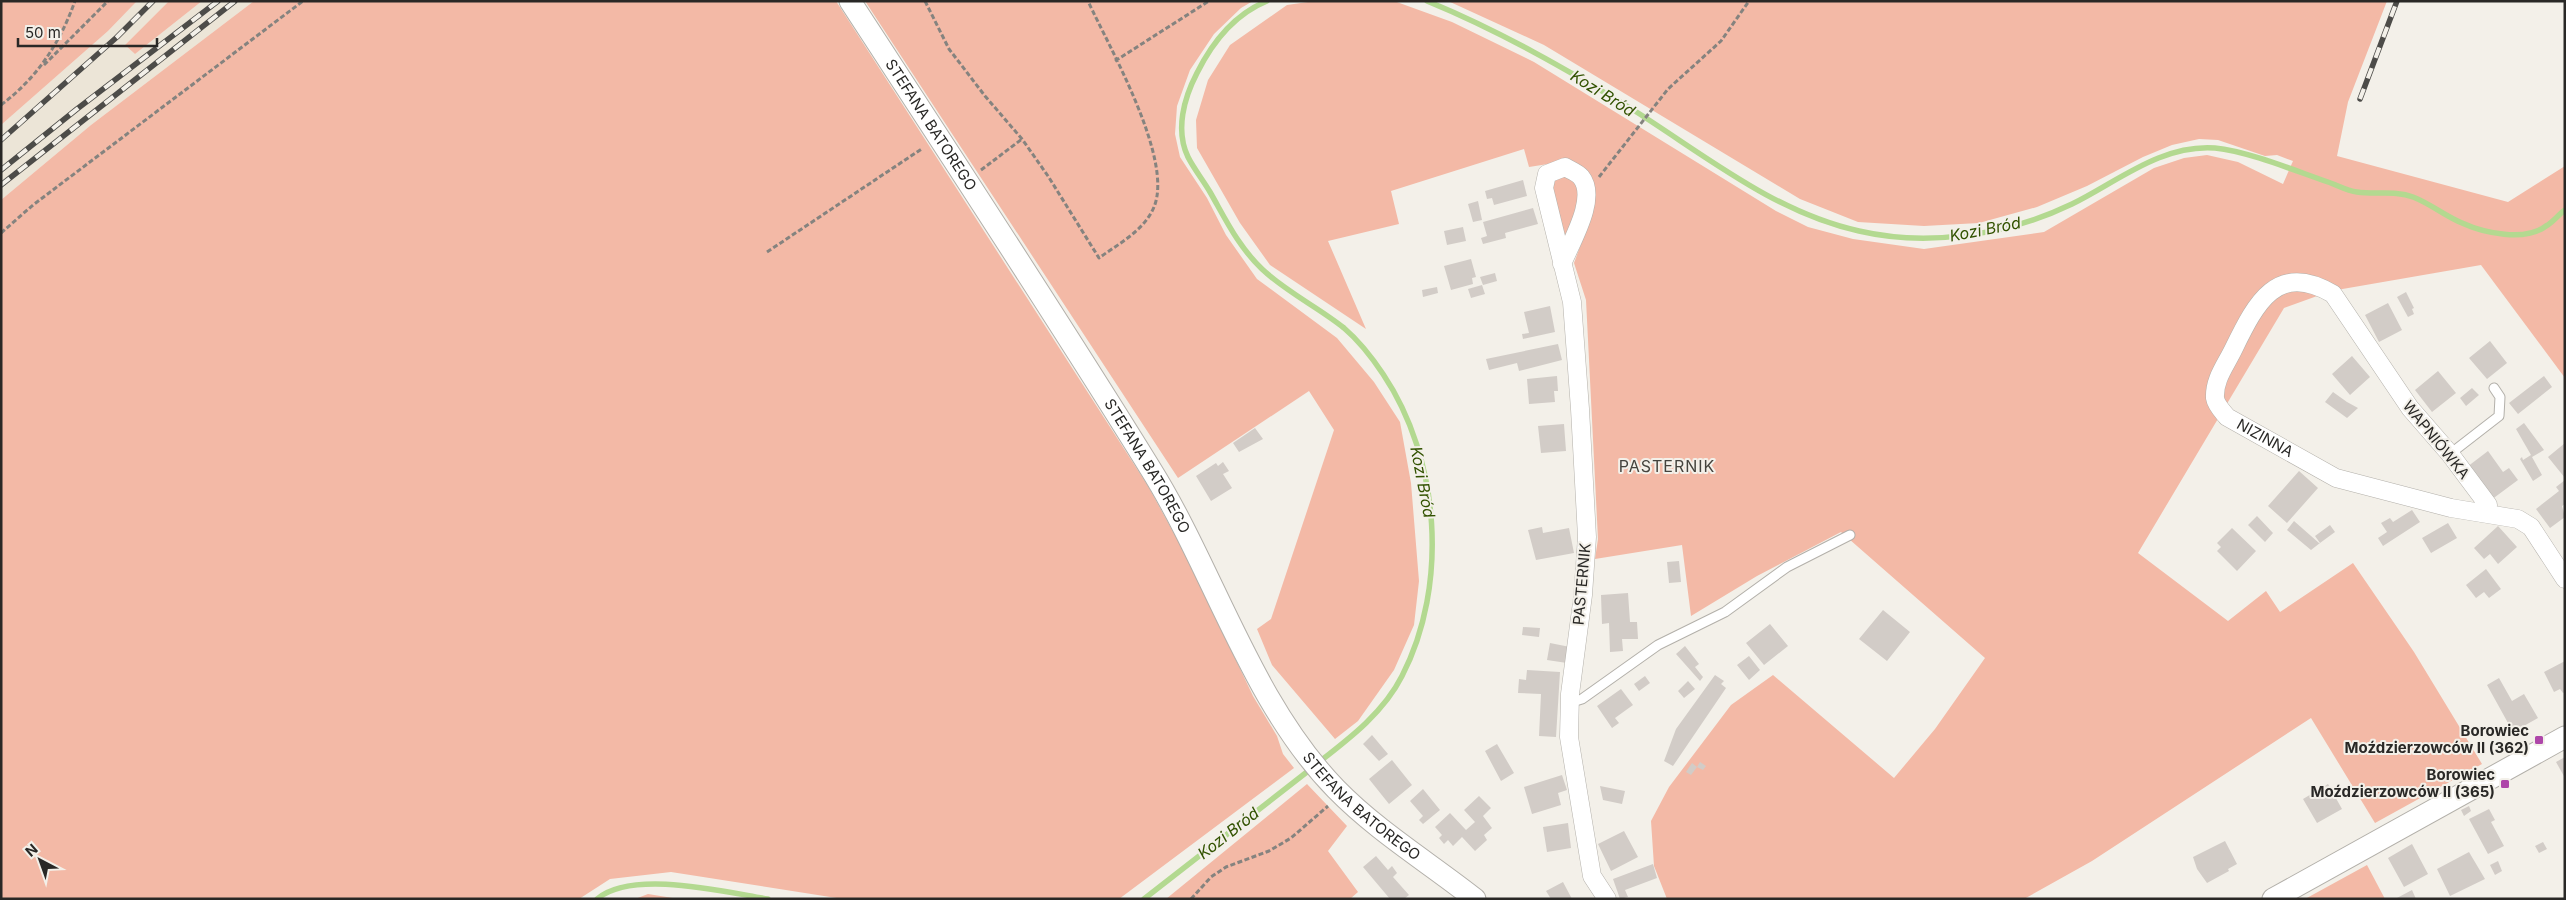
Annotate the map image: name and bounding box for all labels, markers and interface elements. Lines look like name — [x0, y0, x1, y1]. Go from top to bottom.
scale bar — [18, 15, 156, 47]
text: 50 m — [25, 23, 61, 42]
street label: STEFANA BATOREGO — [881, 55, 981, 194]
water label: Kozi Bród — [1567, 65, 1639, 121]
water label: Kozi Bród — [1948, 212, 2023, 246]
street label: STEFANA BATOREGO — [1100, 395, 1195, 536]
street label: WAPNIÓWKA — [2399, 396, 2474, 483]
street label: NIZINNA — [2234, 414, 2297, 461]
water label: Kozi Bród — [1406, 445, 1440, 520]
district label: PASTERNIK — [1619, 456, 1715, 476]
street label: PASTERNIK — [1568, 542, 1595, 626]
place label: Borowiec Moździerzowców II (362) — [2345, 721, 2529, 757]
marker: Borowiec Moździerzowców II (362) — [2533, 734, 2545, 746]
street label: STEFANA BATOREGO — [1299, 748, 1424, 864]
place label: Borowiec Moździerzowców II (365) — [2310, 765, 2495, 801]
marker: Borowiec Moździerzowców II (365) — [2499, 778, 2511, 790]
water label: Kozi Bród — [1193, 803, 1263, 863]
north arrow — [15, 835, 65, 885]
text: N — [22, 840, 41, 860]

